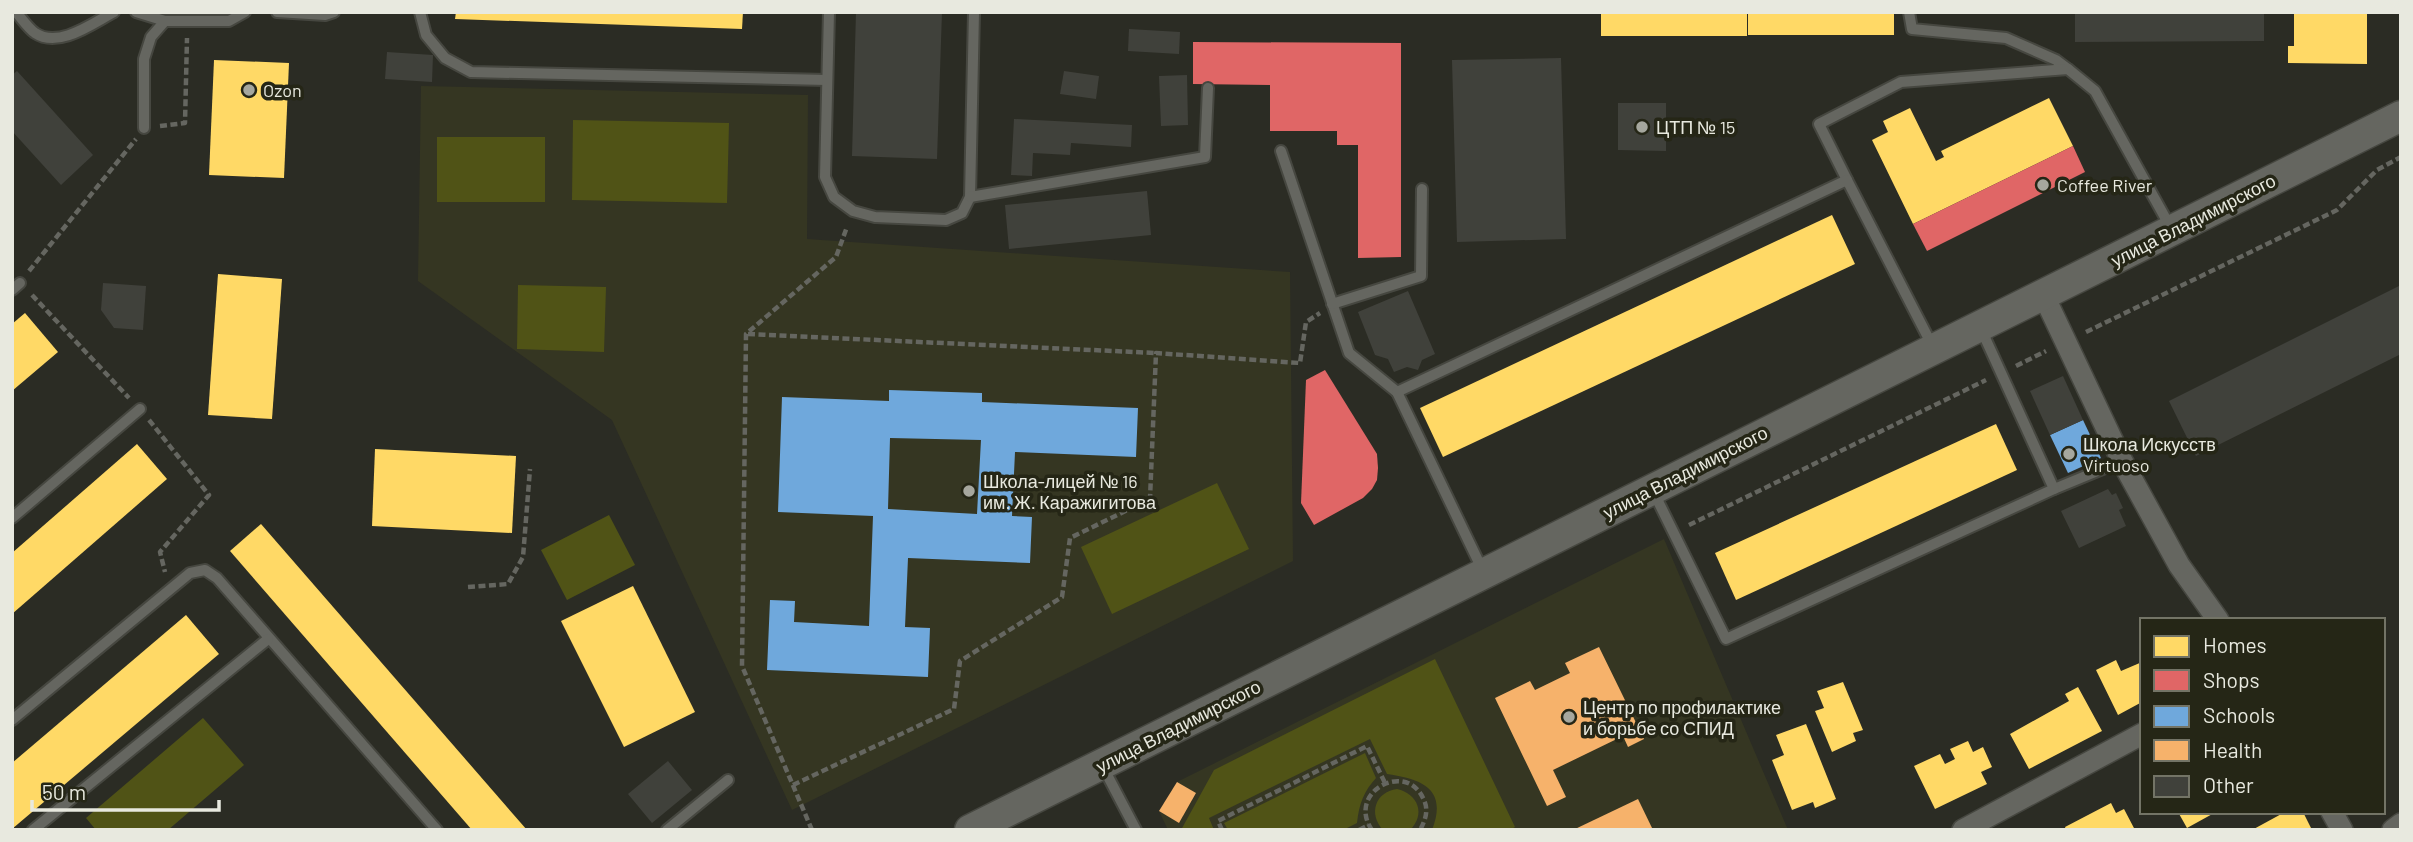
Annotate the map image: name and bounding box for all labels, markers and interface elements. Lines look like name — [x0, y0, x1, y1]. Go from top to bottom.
place label: Ozon — [263, 79, 302, 101]
marker: Ozon — [241, 82, 257, 98]
place label: ЦТП № 15 — [1656, 116, 1735, 138]
marker: ЦТП № 15 — [1634, 119, 1650, 135]
street label: улица Владимирского — [2107, 169, 2279, 271]
place label: Coffee River — [2057, 174, 2153, 196]
marker: Coffee River — [2035, 177, 2051, 193]
street label: улица Владимирского — [1599, 421, 1771, 523]
place label: Школа Искусств Virtuoso — [2083, 433, 2216, 476]
marker: Школа Искусств Virtuoso — [2061, 446, 2077, 462]
place label: Школа-лицей № 16 им. Ж. Каражигитова — [983, 470, 1157, 513]
marker: Школа-лицей № 16 им. Ж. Каражигитова — [961, 483, 977, 499]
legend — [2140, 618, 2385, 814]
text: Homes — [2203, 632, 2267, 657]
text: Shops — [2203, 667, 2260, 692]
street label: улица Владимирского — [1092, 675, 1264, 777]
place label: Центр по профилактике и борьбе со СПИД — [1583, 696, 1781, 739]
text: Schools — [2203, 702, 2275, 727]
marker: Центр по профилактике и борьбе со СПИД — [1561, 709, 1577, 725]
text: Health — [2203, 737, 2262, 762]
scale bar — [32, 768, 219, 812]
text: Other — [2203, 772, 2254, 797]
text: 50 m — [42, 779, 86, 804]

